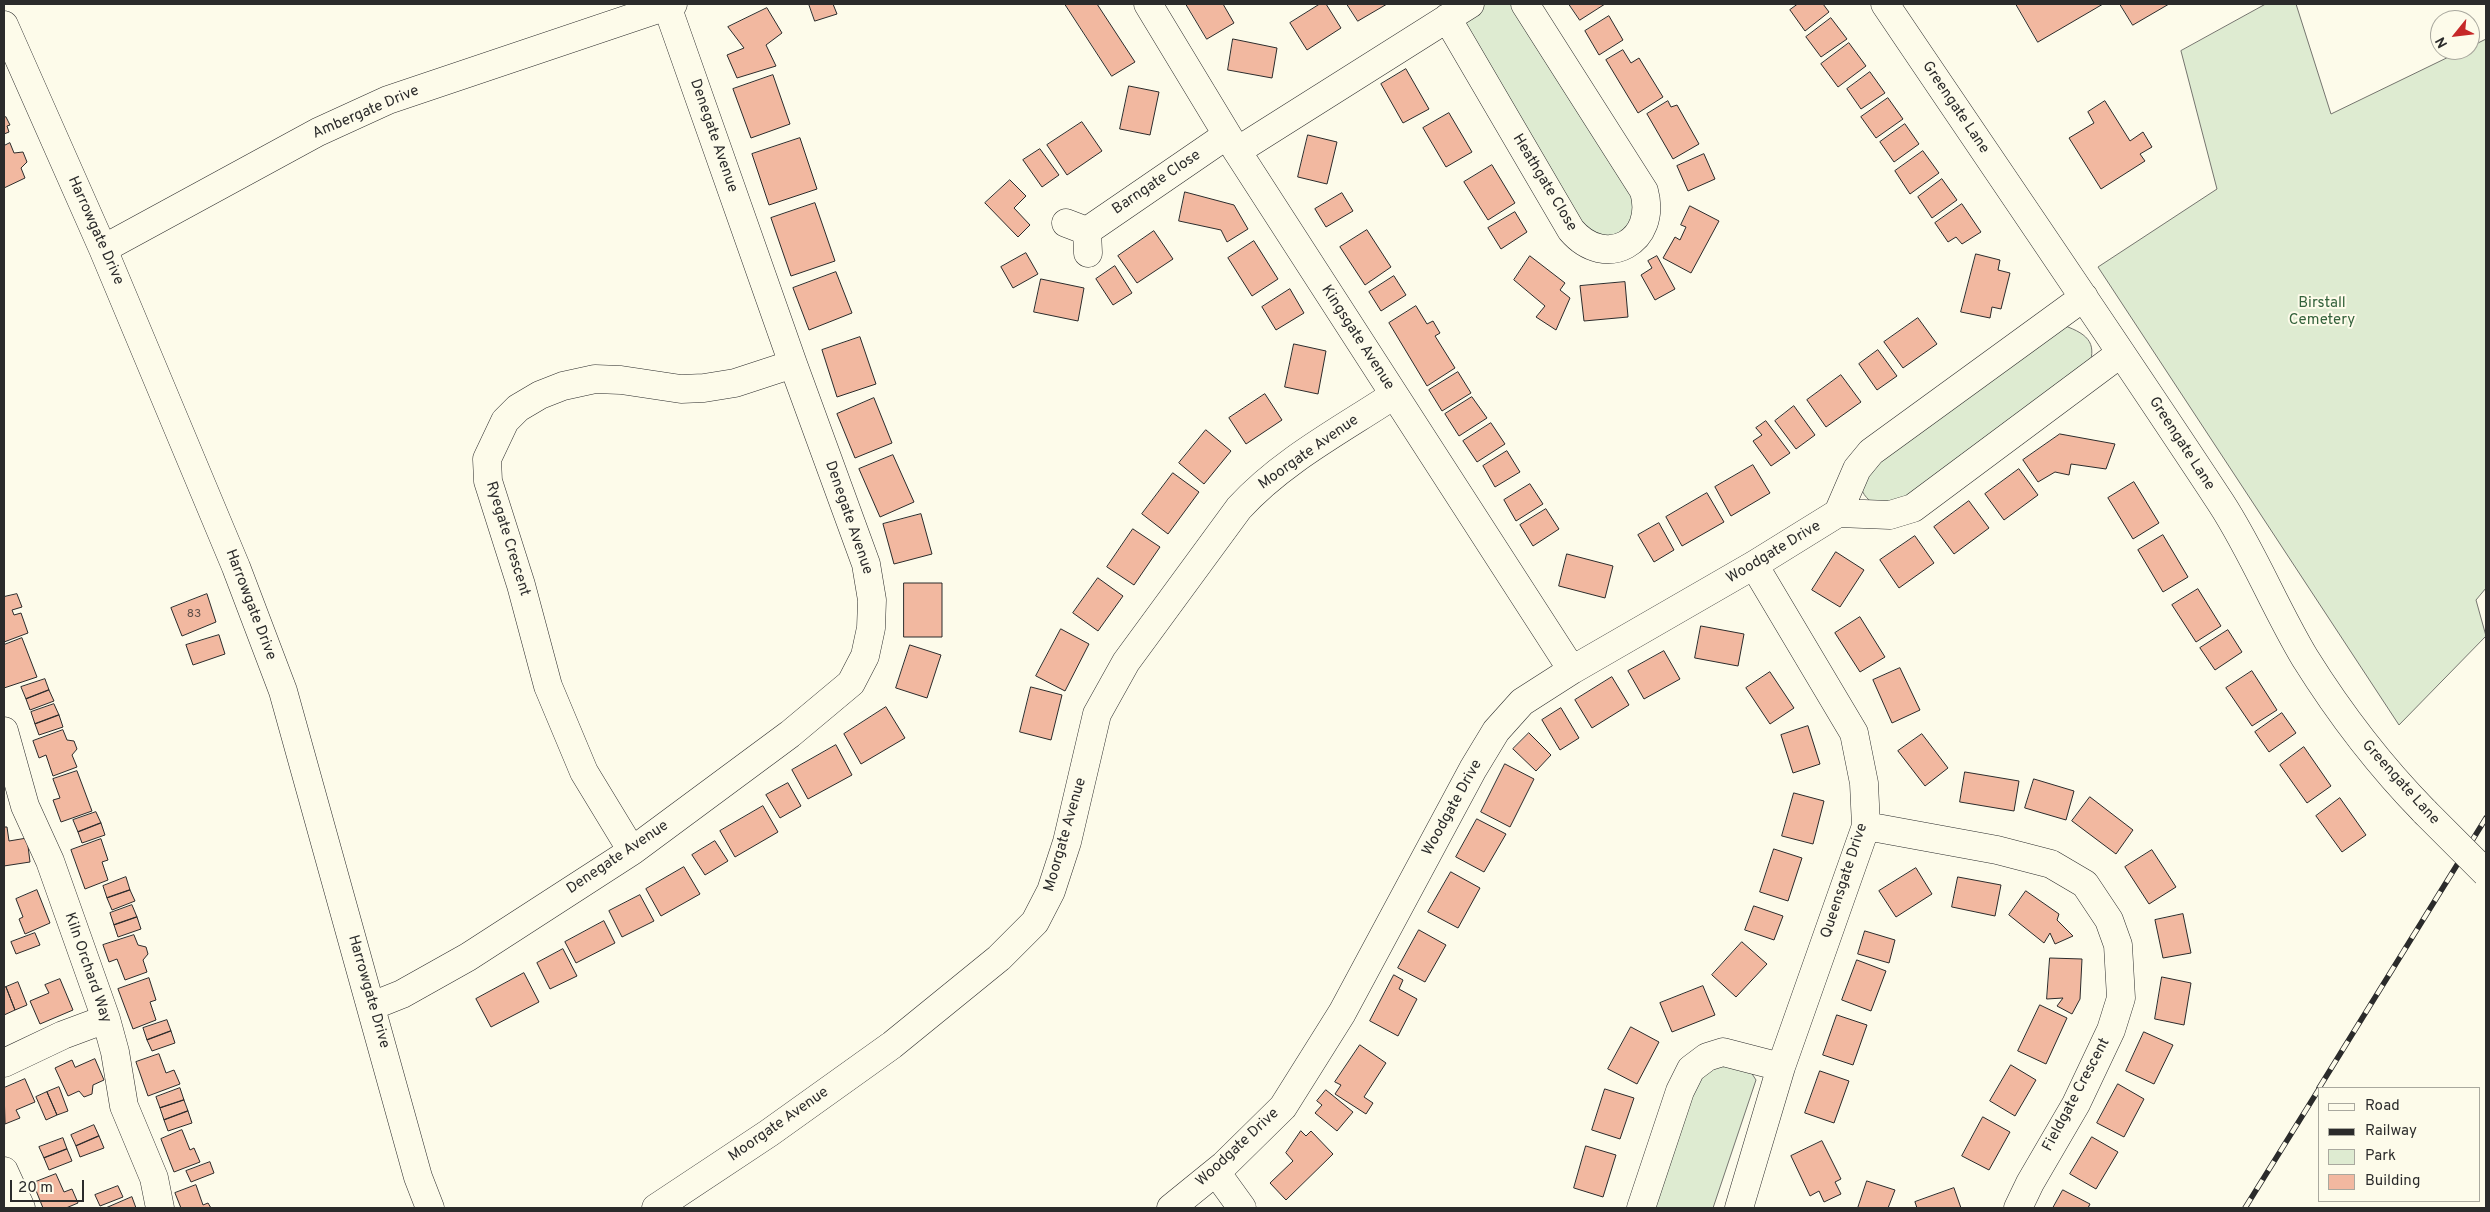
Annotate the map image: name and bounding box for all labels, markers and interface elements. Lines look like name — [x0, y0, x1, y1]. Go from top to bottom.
north arrow — [2430, 10, 2480, 60]
text: N — [2432, 34, 2452, 51]
street label: Greengate Lane — [1917, 58, 1993, 158]
street label: Denegate Avenue — [685, 77, 741, 195]
street label: Ambergate Drive — [310, 82, 422, 144]
street label: Heathgate Close — [1508, 131, 1580, 235]
street label: Barngate Close — [1109, 147, 1205, 219]
street label: Harrowgate Drive — [63, 174, 127, 288]
street label: Kingsgate Avenue — [1316, 282, 1398, 394]
park label: Birstall Cemetery — [2289, 295, 2355, 330]
street label: Greengate Lane — [2144, 394, 2218, 494]
street label: Moorgate Avenue — [1256, 412, 1362, 494]
street label: Denegate Avenue — [820, 459, 876, 577]
street label: Ryegate Crescent — [481, 479, 533, 599]
street label: Woodgate Drive — [1724, 518, 1824, 588]
street label: Harrowgate Drive — [221, 547, 279, 663]
house number: 83 — [187, 608, 201, 622]
street label: Greengate Lane — [2357, 737, 2443, 829]
street label: Woodgate Drive — [1419, 757, 1487, 859]
street label: Moorgate Avenue — [1041, 776, 1091, 894]
street label: Denegate Avenue — [564, 817, 672, 899]
street label: Queensgate Drive — [1818, 821, 1872, 941]
street label: Kiln Orchard Way — [60, 910, 114, 1026]
street label: Harrowgate Drive — [343, 933, 393, 1051]
street label: Fieldgate Crescent — [2040, 1035, 2114, 1155]
street label: Moorgate Avenue — [726, 1084, 832, 1166]
legend — [2318, 1087, 2480, 1202]
text: Road — [2365, 1097, 2400, 1116]
street label: Woodgate Drive — [1193, 1105, 1283, 1191]
text: Railway — [2365, 1122, 2417, 1141]
text: Park — [2365, 1147, 2396, 1166]
scale bar — [12, 1170, 86, 1202]
text: Building — [2365, 1172, 2420, 1191]
text: 20 m — [18, 1179, 53, 1198]

